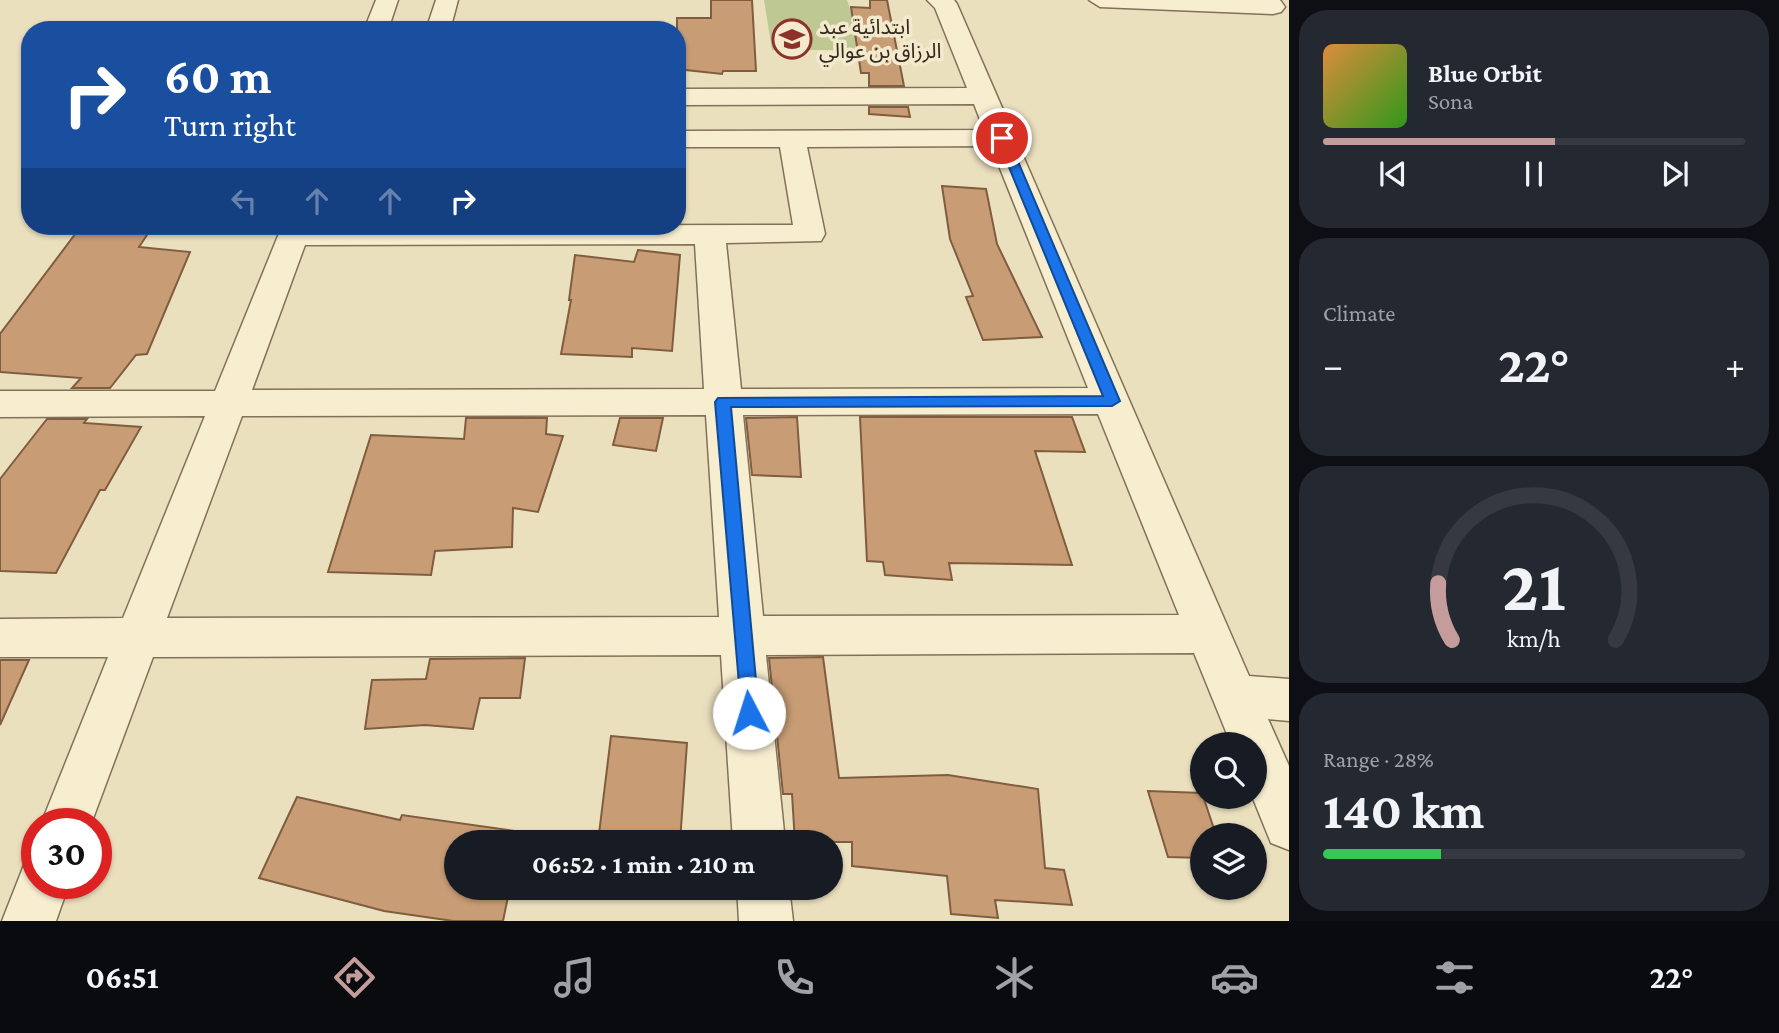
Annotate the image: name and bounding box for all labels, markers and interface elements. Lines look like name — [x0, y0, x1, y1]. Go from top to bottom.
place label: ابتدائية عبد الرزاق بن عوالي — [819, 15, 941, 67]
school or university icon: ابتدائية عبد الرزاق بن عوالي — [771, 18, 813, 60]
icon: right — [49, 49, 140, 140]
text: 60 m — [164, 49, 271, 104]
text: Blue Orbit — [1428, 59, 1542, 88]
text: Sona — [1428, 88, 1473, 114]
text: Turn right — [164, 107, 296, 143]
pin — [972, 108, 1032, 168]
icon: arrive — [983, 119, 1021, 157]
icon: previous — [1374, 155, 1412, 193]
icon: pause — [1515, 155, 1553, 193]
icon: next — [1656, 155, 1694, 193]
icon: left — [225, 182, 263, 220]
icon: ahead — [298, 182, 336, 220]
icon: ahead — [371, 182, 409, 220]
icon: right — [444, 182, 482, 220]
text: Climate — [1323, 300, 1395, 326]
text: 22° — [1498, 335, 1570, 393]
text: − — [1323, 344, 1343, 386]
text: + — [1725, 344, 1745, 386]
text: 21 — [1502, 546, 1566, 627]
text: km/h — [1507, 625, 1561, 652]
position arrow — [712, 676, 786, 750]
map controls — [1190, 732, 1267, 900]
button: search — [1190, 732, 1267, 809]
text: Range · 28% — [1323, 746, 1434, 772]
text: 140 km — [1323, 781, 1484, 839]
speed limit sign: 30 — [21, 808, 112, 899]
button: layers — [1190, 823, 1267, 900]
text: 06:52 · 1 min · 210 m — [532, 850, 755, 879]
icon: directions — [330, 953, 379, 1002]
icon: music — [550, 953, 599, 1002]
icon: phone — [770, 953, 819, 1002]
icon: climate — [990, 953, 1039, 1002]
icon: car — [1210, 953, 1259, 1002]
icon: filters — [1430, 953, 1479, 1002]
text: 06:51 — [85, 959, 159, 995]
text: 22° — [1649, 959, 1693, 995]

